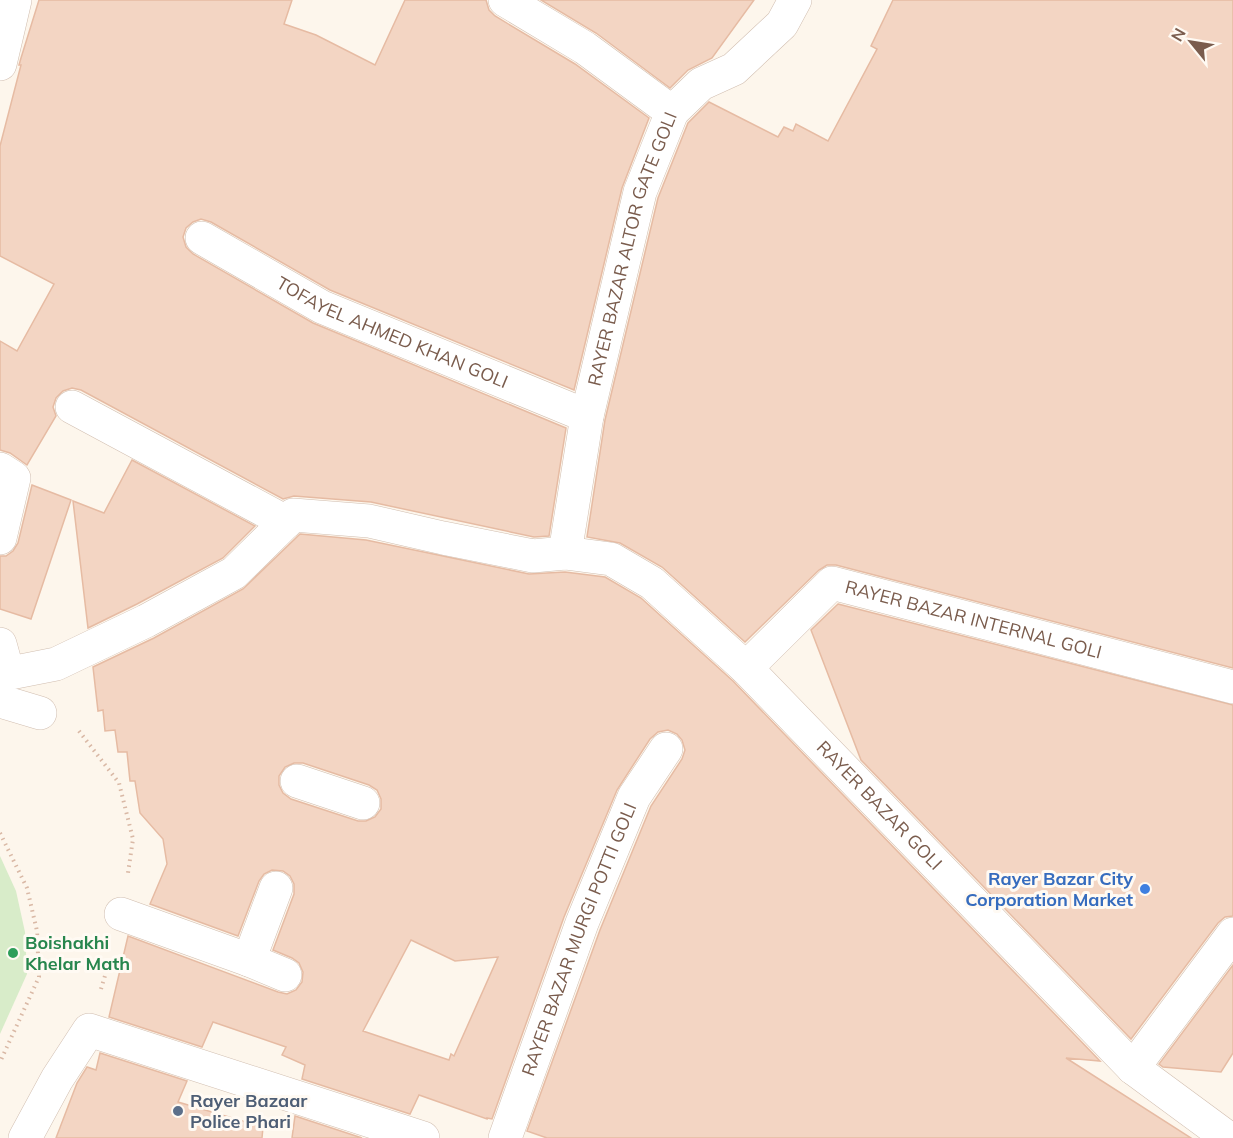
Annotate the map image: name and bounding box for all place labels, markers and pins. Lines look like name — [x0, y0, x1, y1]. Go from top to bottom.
place label: Rayer Bazar City Corporation Market — [965, 867, 1133, 911]
marker: Rayer Bazar City Corporation Market — [1138, 882, 1152, 896]
place label: Boishakhi Khelar Math — [25, 931, 130, 975]
marker: Boishakhi Khelar Math — [6, 946, 20, 960]
place label: Rayer Bazaar Police Phari — [190, 1089, 308, 1133]
marker: Rayer Bazaar Police Phari — [171, 1104, 185, 1118]

